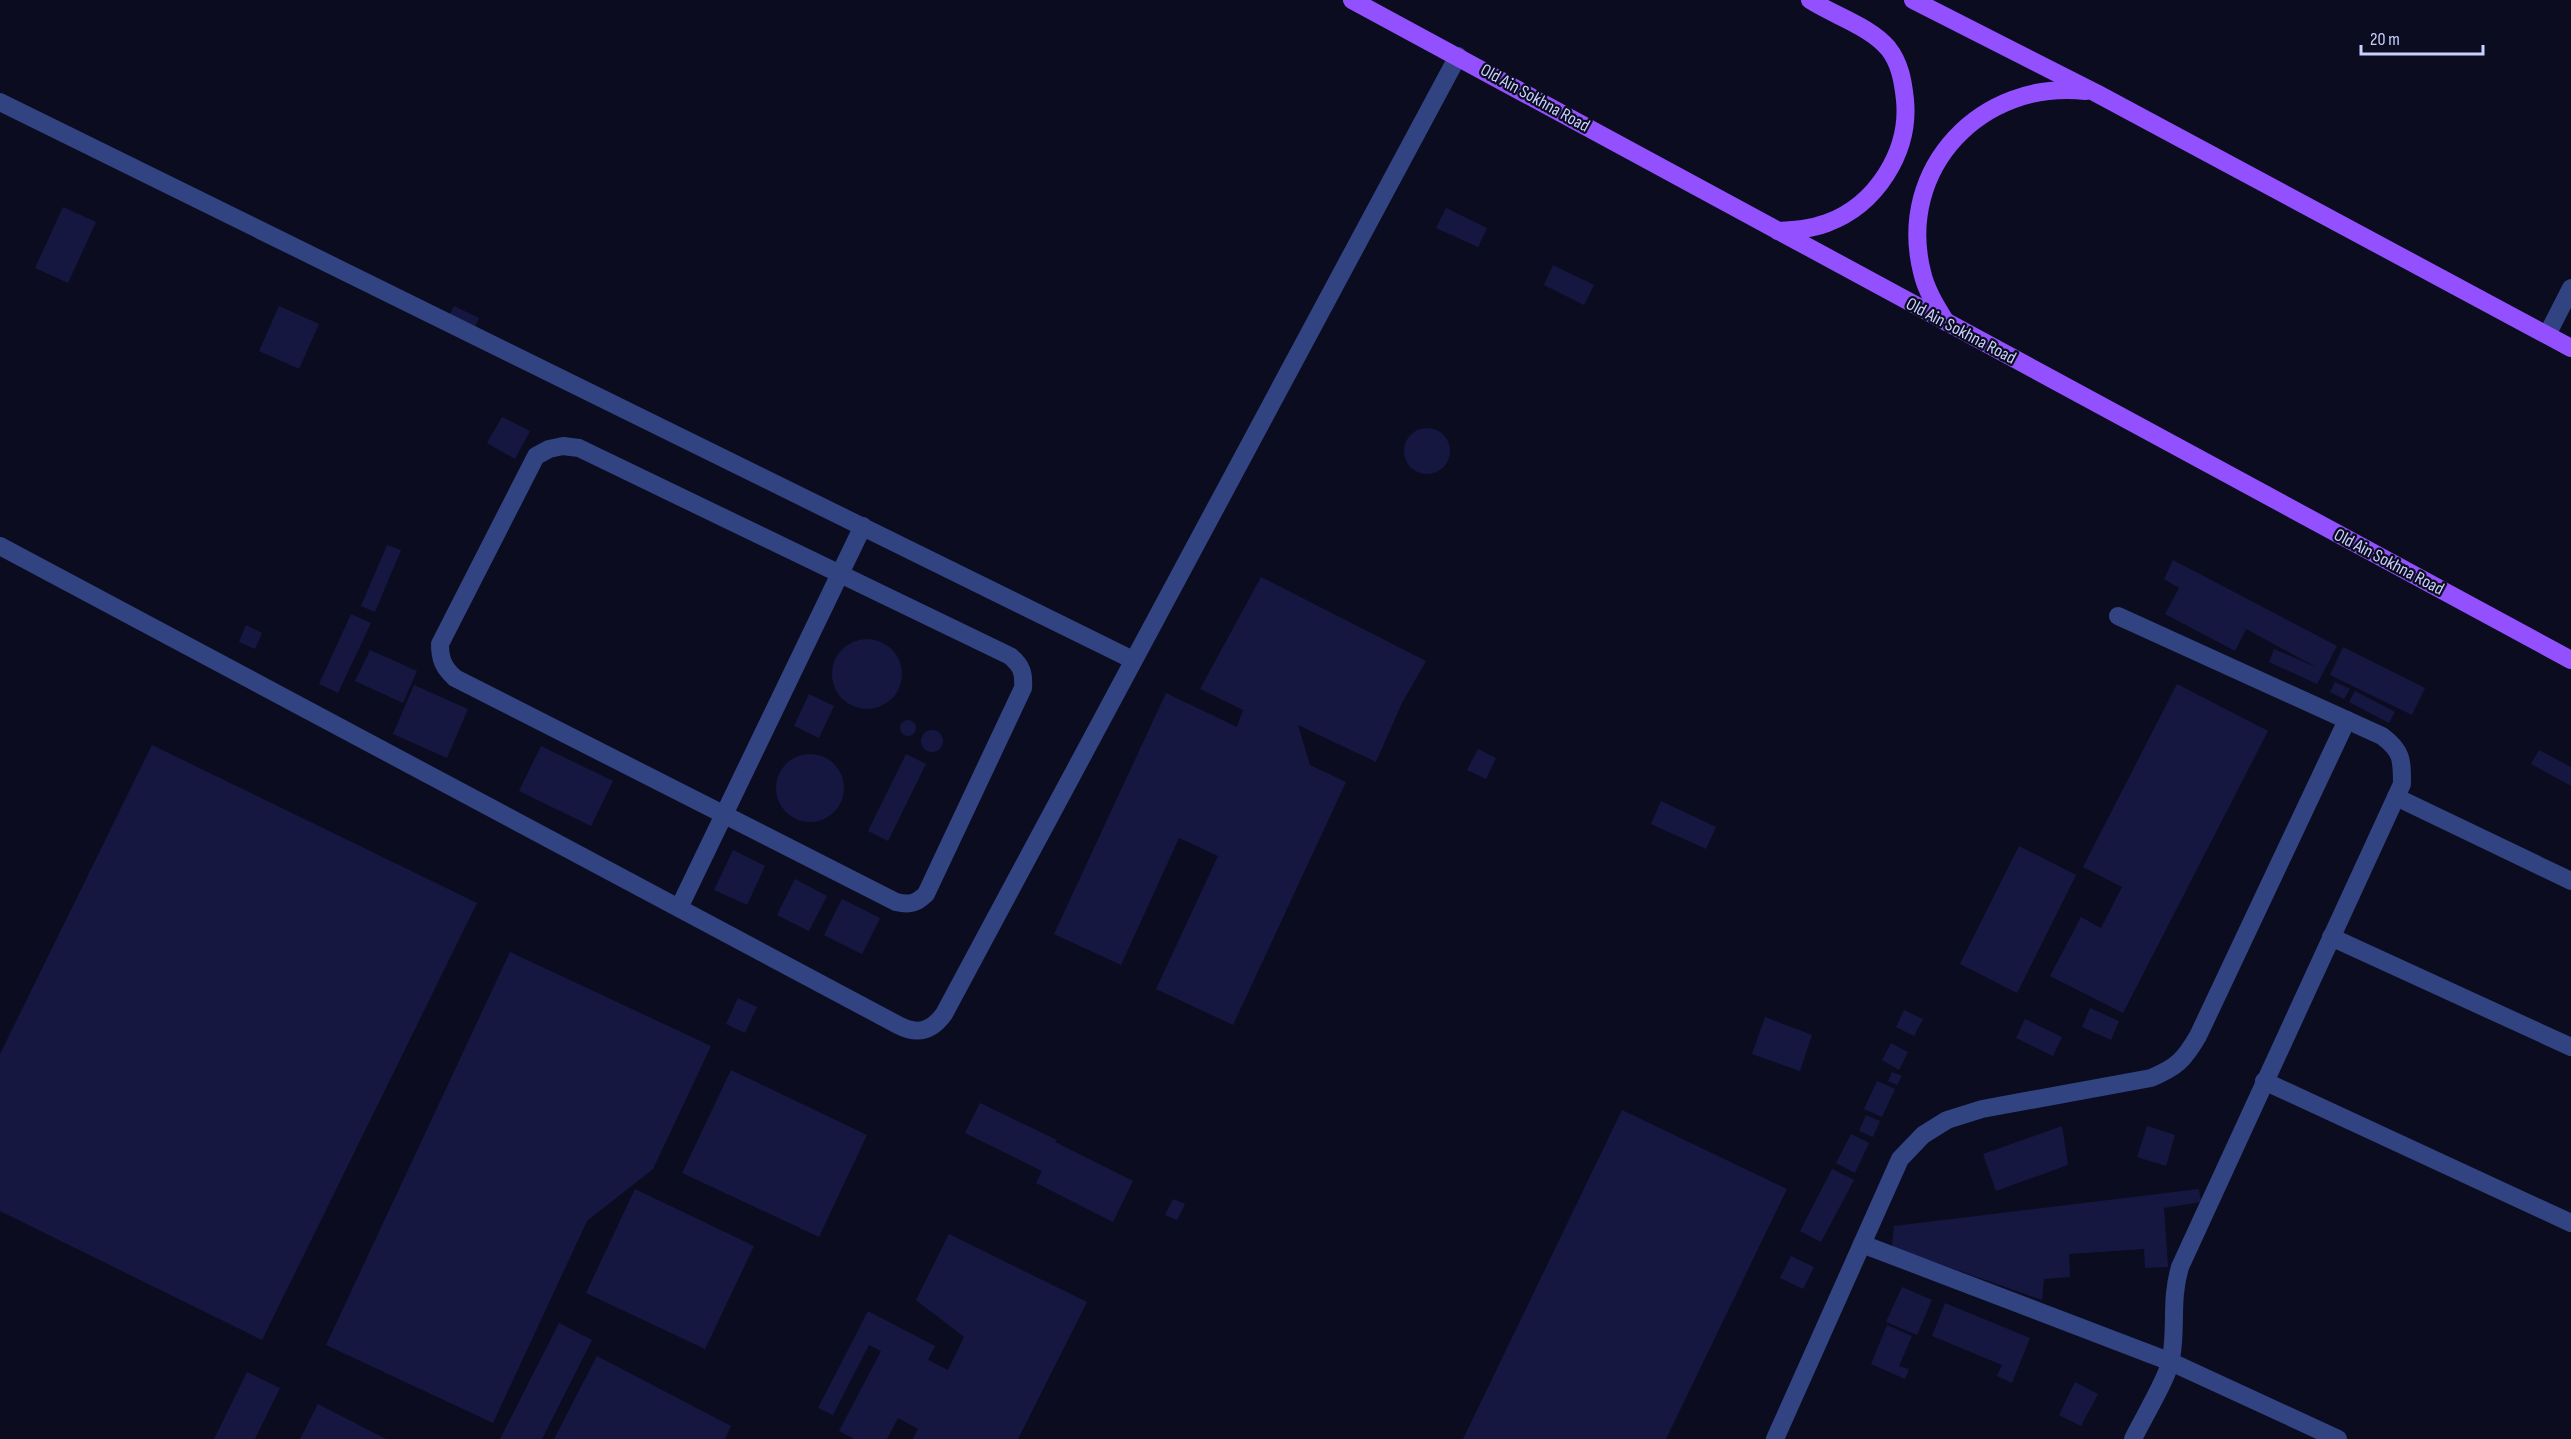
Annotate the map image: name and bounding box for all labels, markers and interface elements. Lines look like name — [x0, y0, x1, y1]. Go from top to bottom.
scale bar — [2361, 18, 2482, 56]
text: 20 m — [2370, 29, 2400, 50]
street label: Old Ain Sokhna Road — [1477, 59, 1593, 137]
street label: Old Ain Sokhna Road — [1902, 293, 2020, 369]
street label: Old Ain Sokhna Road — [2330, 524, 2448, 600]

